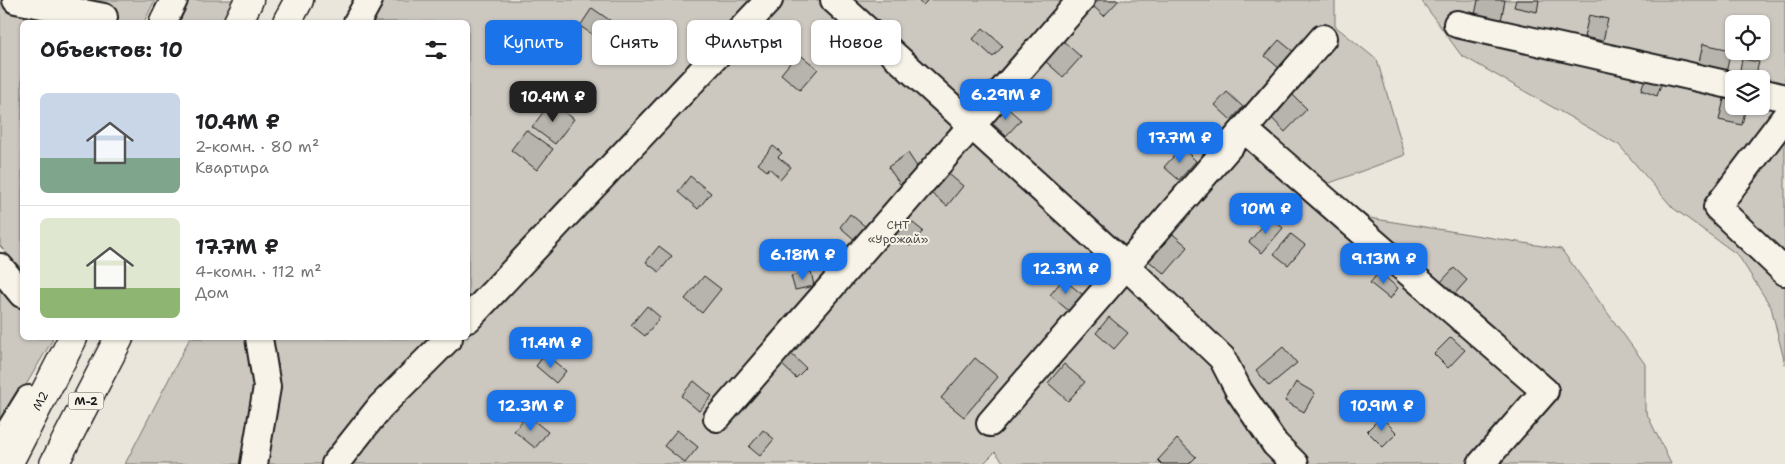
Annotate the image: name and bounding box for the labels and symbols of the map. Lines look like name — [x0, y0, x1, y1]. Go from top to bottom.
pin: 6.29M ₽ — [960, 78, 1052, 121]
pin: 10.4M ₽ — [507, 80, 599, 123]
pin: 17.7M ₽ — [1134, 121, 1226, 164]
pin: 10M ₽ — [1231, 192, 1301, 235]
park label: СНТ «Урожай» — [868, 217, 929, 247]
pin: 6.18M ₽ — [757, 238, 849, 281]
pin: 9.13M ₽ — [1338, 242, 1430, 285]
pin: 12.3M ₽ — [1020, 252, 1112, 295]
pin: 11.4M ₽ — [505, 326, 597, 369]
street label: М2 — [29, 388, 52, 413]
pin: 12.3M ₽ — [485, 390, 577, 432]
pin: 10.9M ₽ — [1336, 390, 1428, 432]
road number: М-2 — [68, 392, 104, 410]

